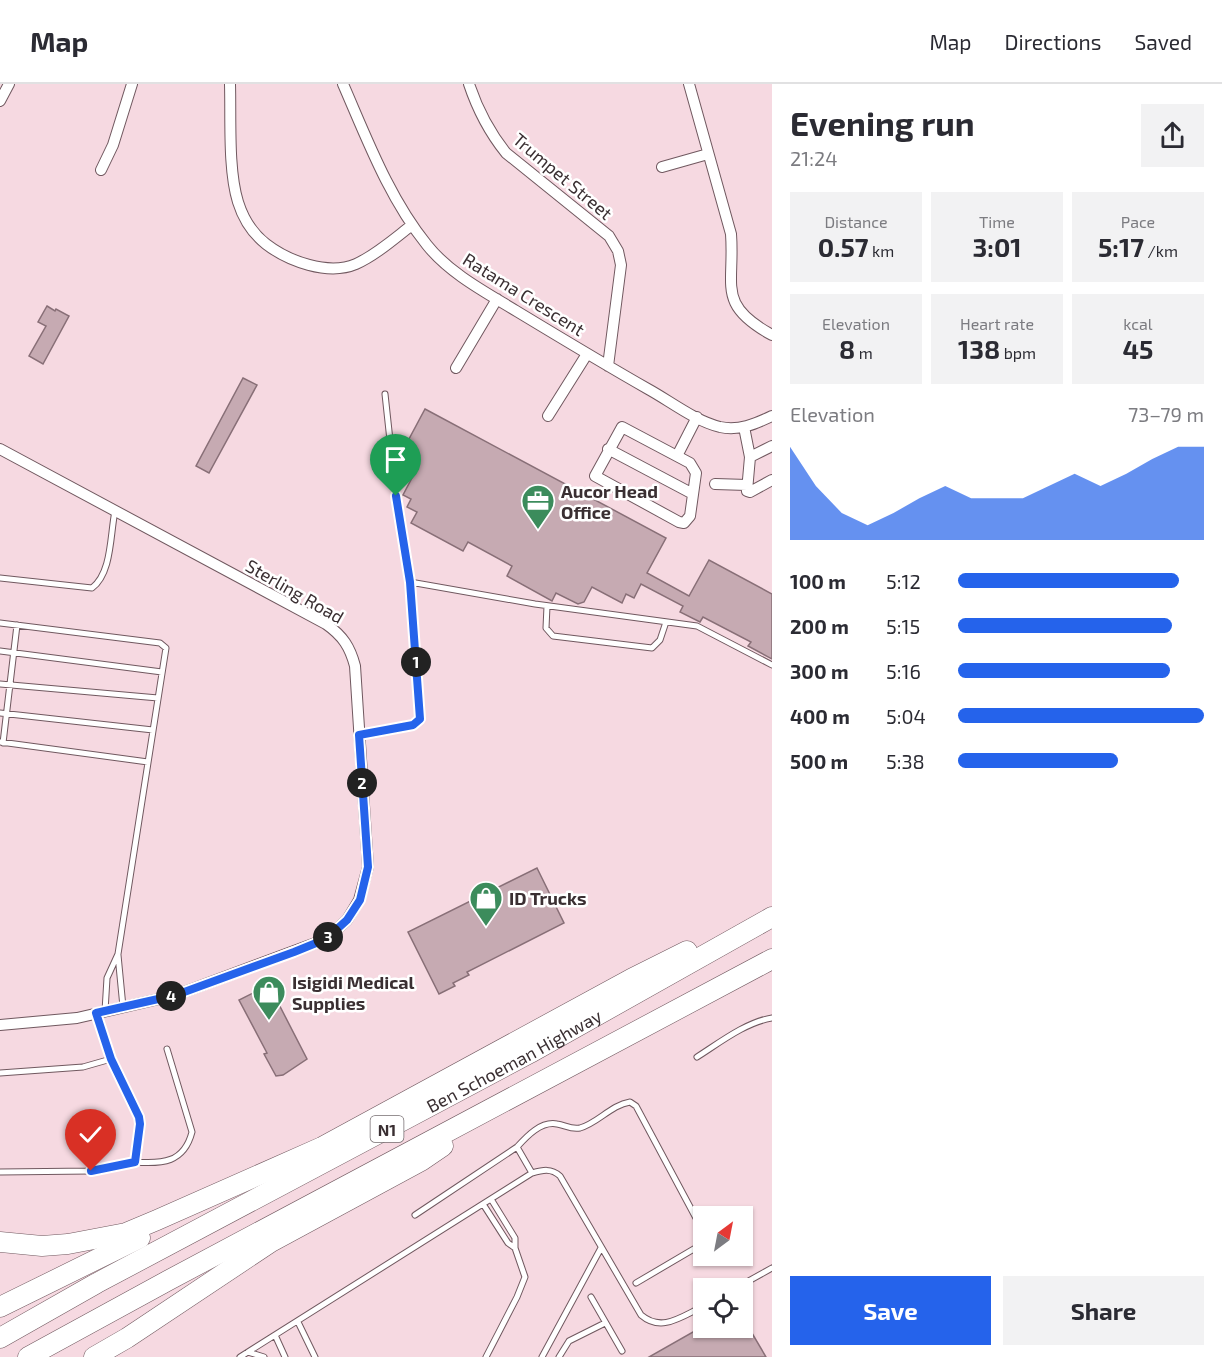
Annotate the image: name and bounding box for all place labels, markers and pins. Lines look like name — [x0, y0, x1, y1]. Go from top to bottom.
pin — [370, 434, 421, 496]
place label: Aucor Head Office — [561, 480, 658, 523]
office icon: Aucor Head Office — [520, 483, 556, 530]
pin: 1 — [401, 647, 431, 677]
pin: 2 — [347, 768, 377, 798]
shop icon: ID Trucks — [468, 880, 504, 927]
place label: ID Trucks — [509, 887, 587, 909]
pin: 3 — [313, 922, 343, 952]
place label: Isigidi Medical Supplies — [292, 971, 415, 1014]
shop icon: Isigidi Medical Supplies — [251, 974, 287, 1021]
pin: 4 — [156, 981, 186, 1011]
pin — [65, 1109, 116, 1171]

